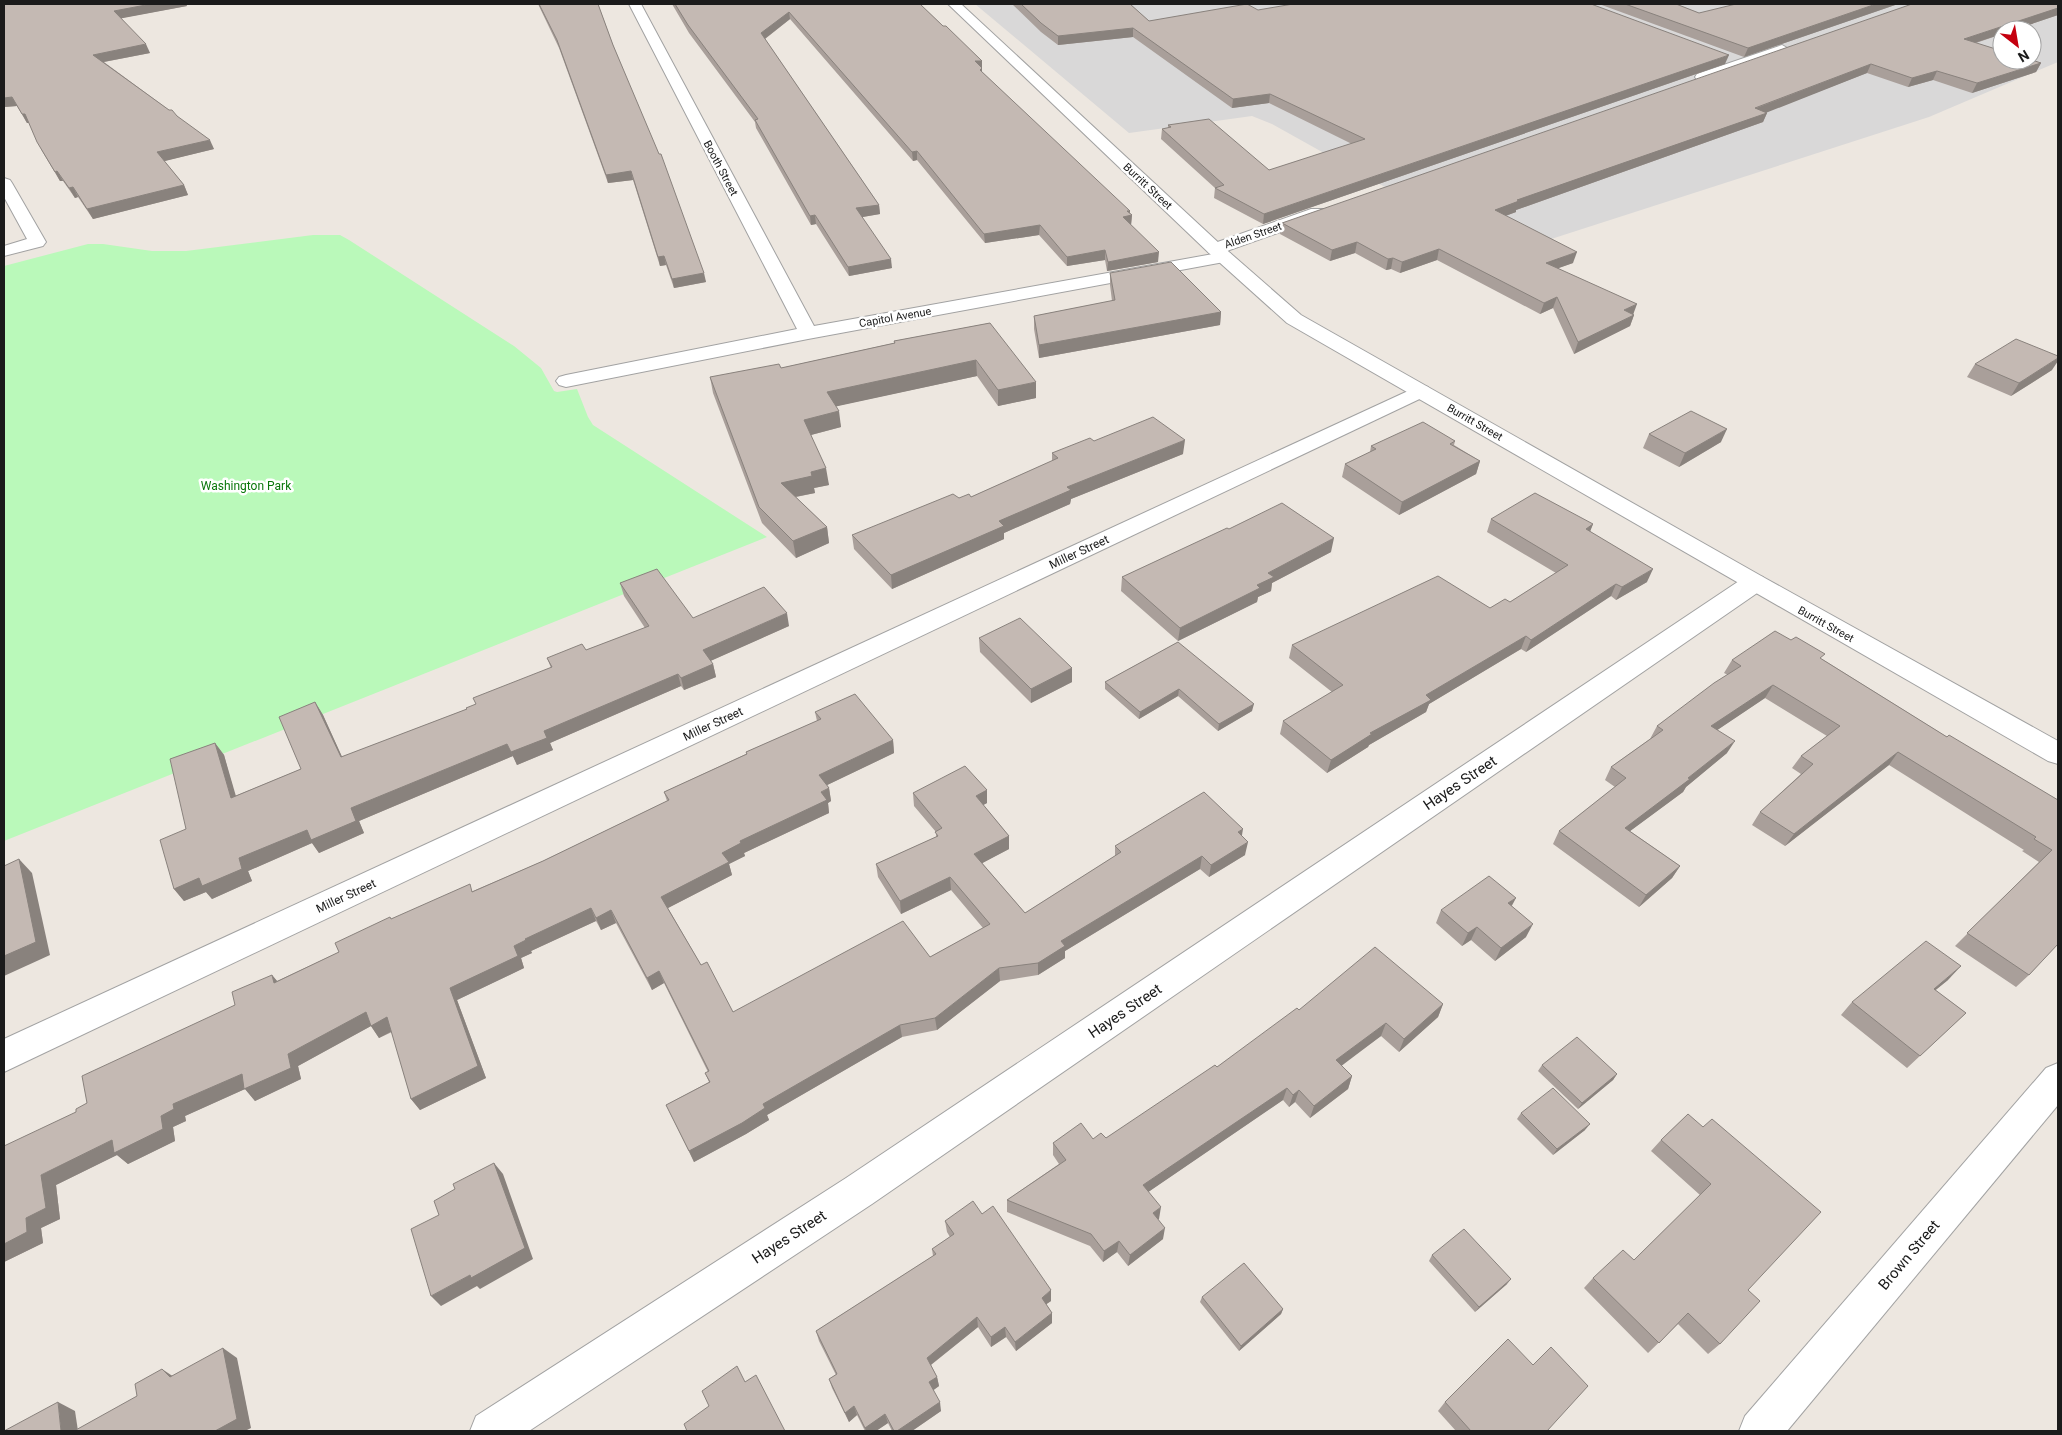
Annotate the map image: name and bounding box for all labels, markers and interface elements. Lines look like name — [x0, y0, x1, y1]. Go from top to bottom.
north arrow — [1992, 20, 2042, 70]
text: N — [2015, 47, 2032, 66]
street label: Booth Street — [701, 138, 741, 198]
street label: Burritt Street — [1121, 160, 1175, 213]
street label: Alden Street — [1223, 219, 1284, 251]
street label: Capitol Avenue — [858, 305, 932, 330]
street label: Burritt Street — [1445, 401, 1505, 444]
park label: Washington Park — [201, 479, 292, 493]
street label: Miller Street — [1047, 532, 1111, 572]
street label: Burritt Street — [1795, 604, 1856, 645]
street label: Miller Street — [681, 704, 745, 744]
street label: Hayes Street — [1420, 752, 1500, 814]
street label: Miller Street — [314, 876, 378, 916]
street label: Hayes Street — [1085, 980, 1165, 1042]
street label: Hayes Street — [749, 1206, 830, 1268]
street label: Brown Street — [1875, 1216, 1943, 1294]

